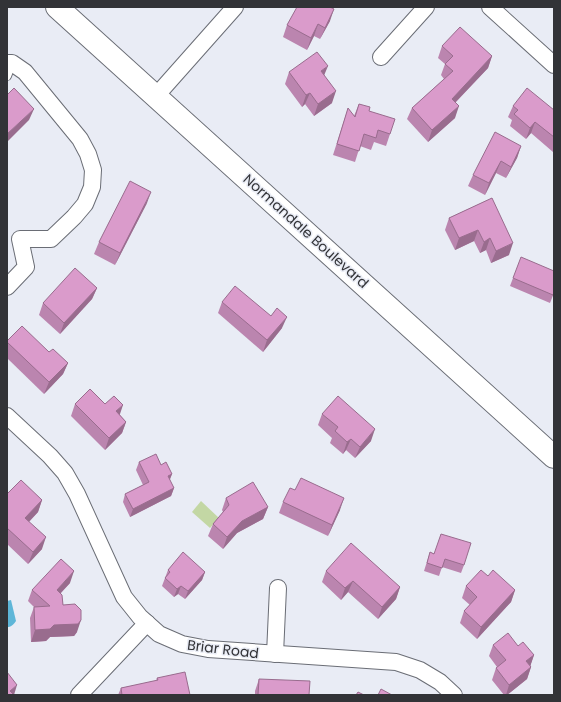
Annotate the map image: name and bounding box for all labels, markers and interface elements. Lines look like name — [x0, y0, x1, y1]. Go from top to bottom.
street label: Normandale Boulevard — [239, 169, 373, 293]
street label: Briar Road — [186, 635, 260, 663]

